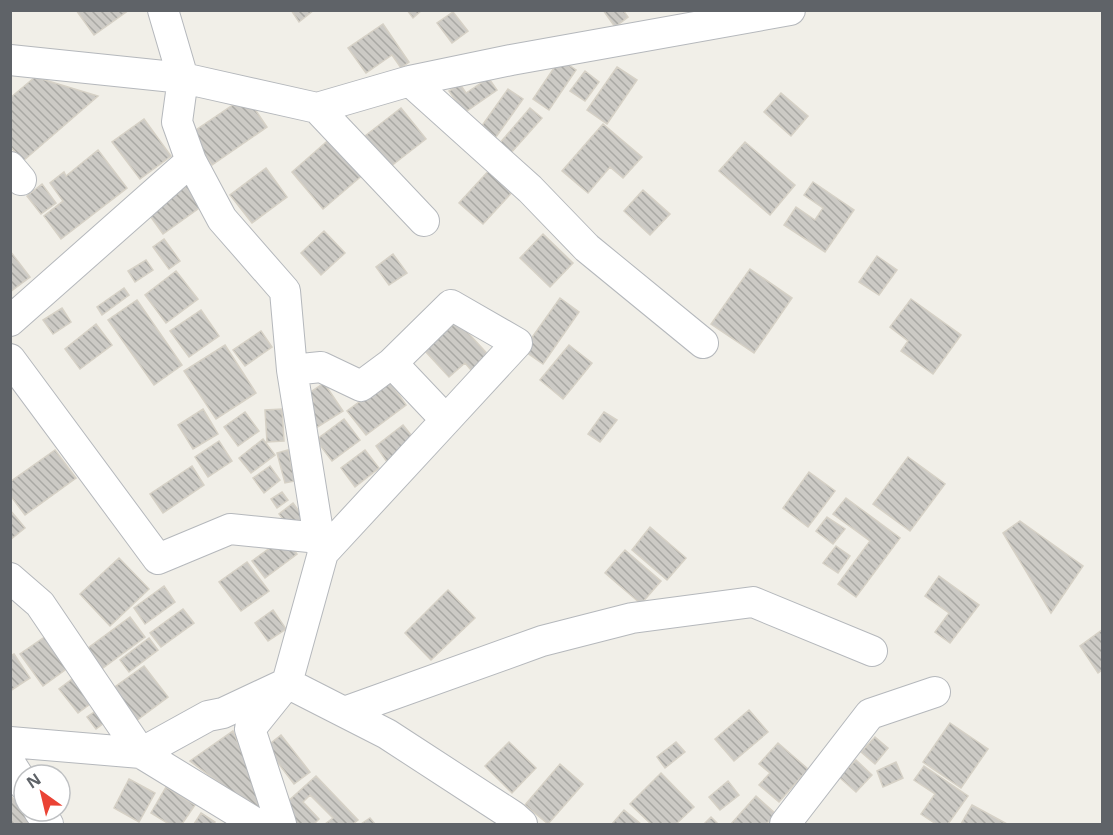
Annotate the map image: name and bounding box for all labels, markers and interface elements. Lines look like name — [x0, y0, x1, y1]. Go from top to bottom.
north arrow — [12, 763, 72, 823]
text: N — [22, 768, 45, 793]

